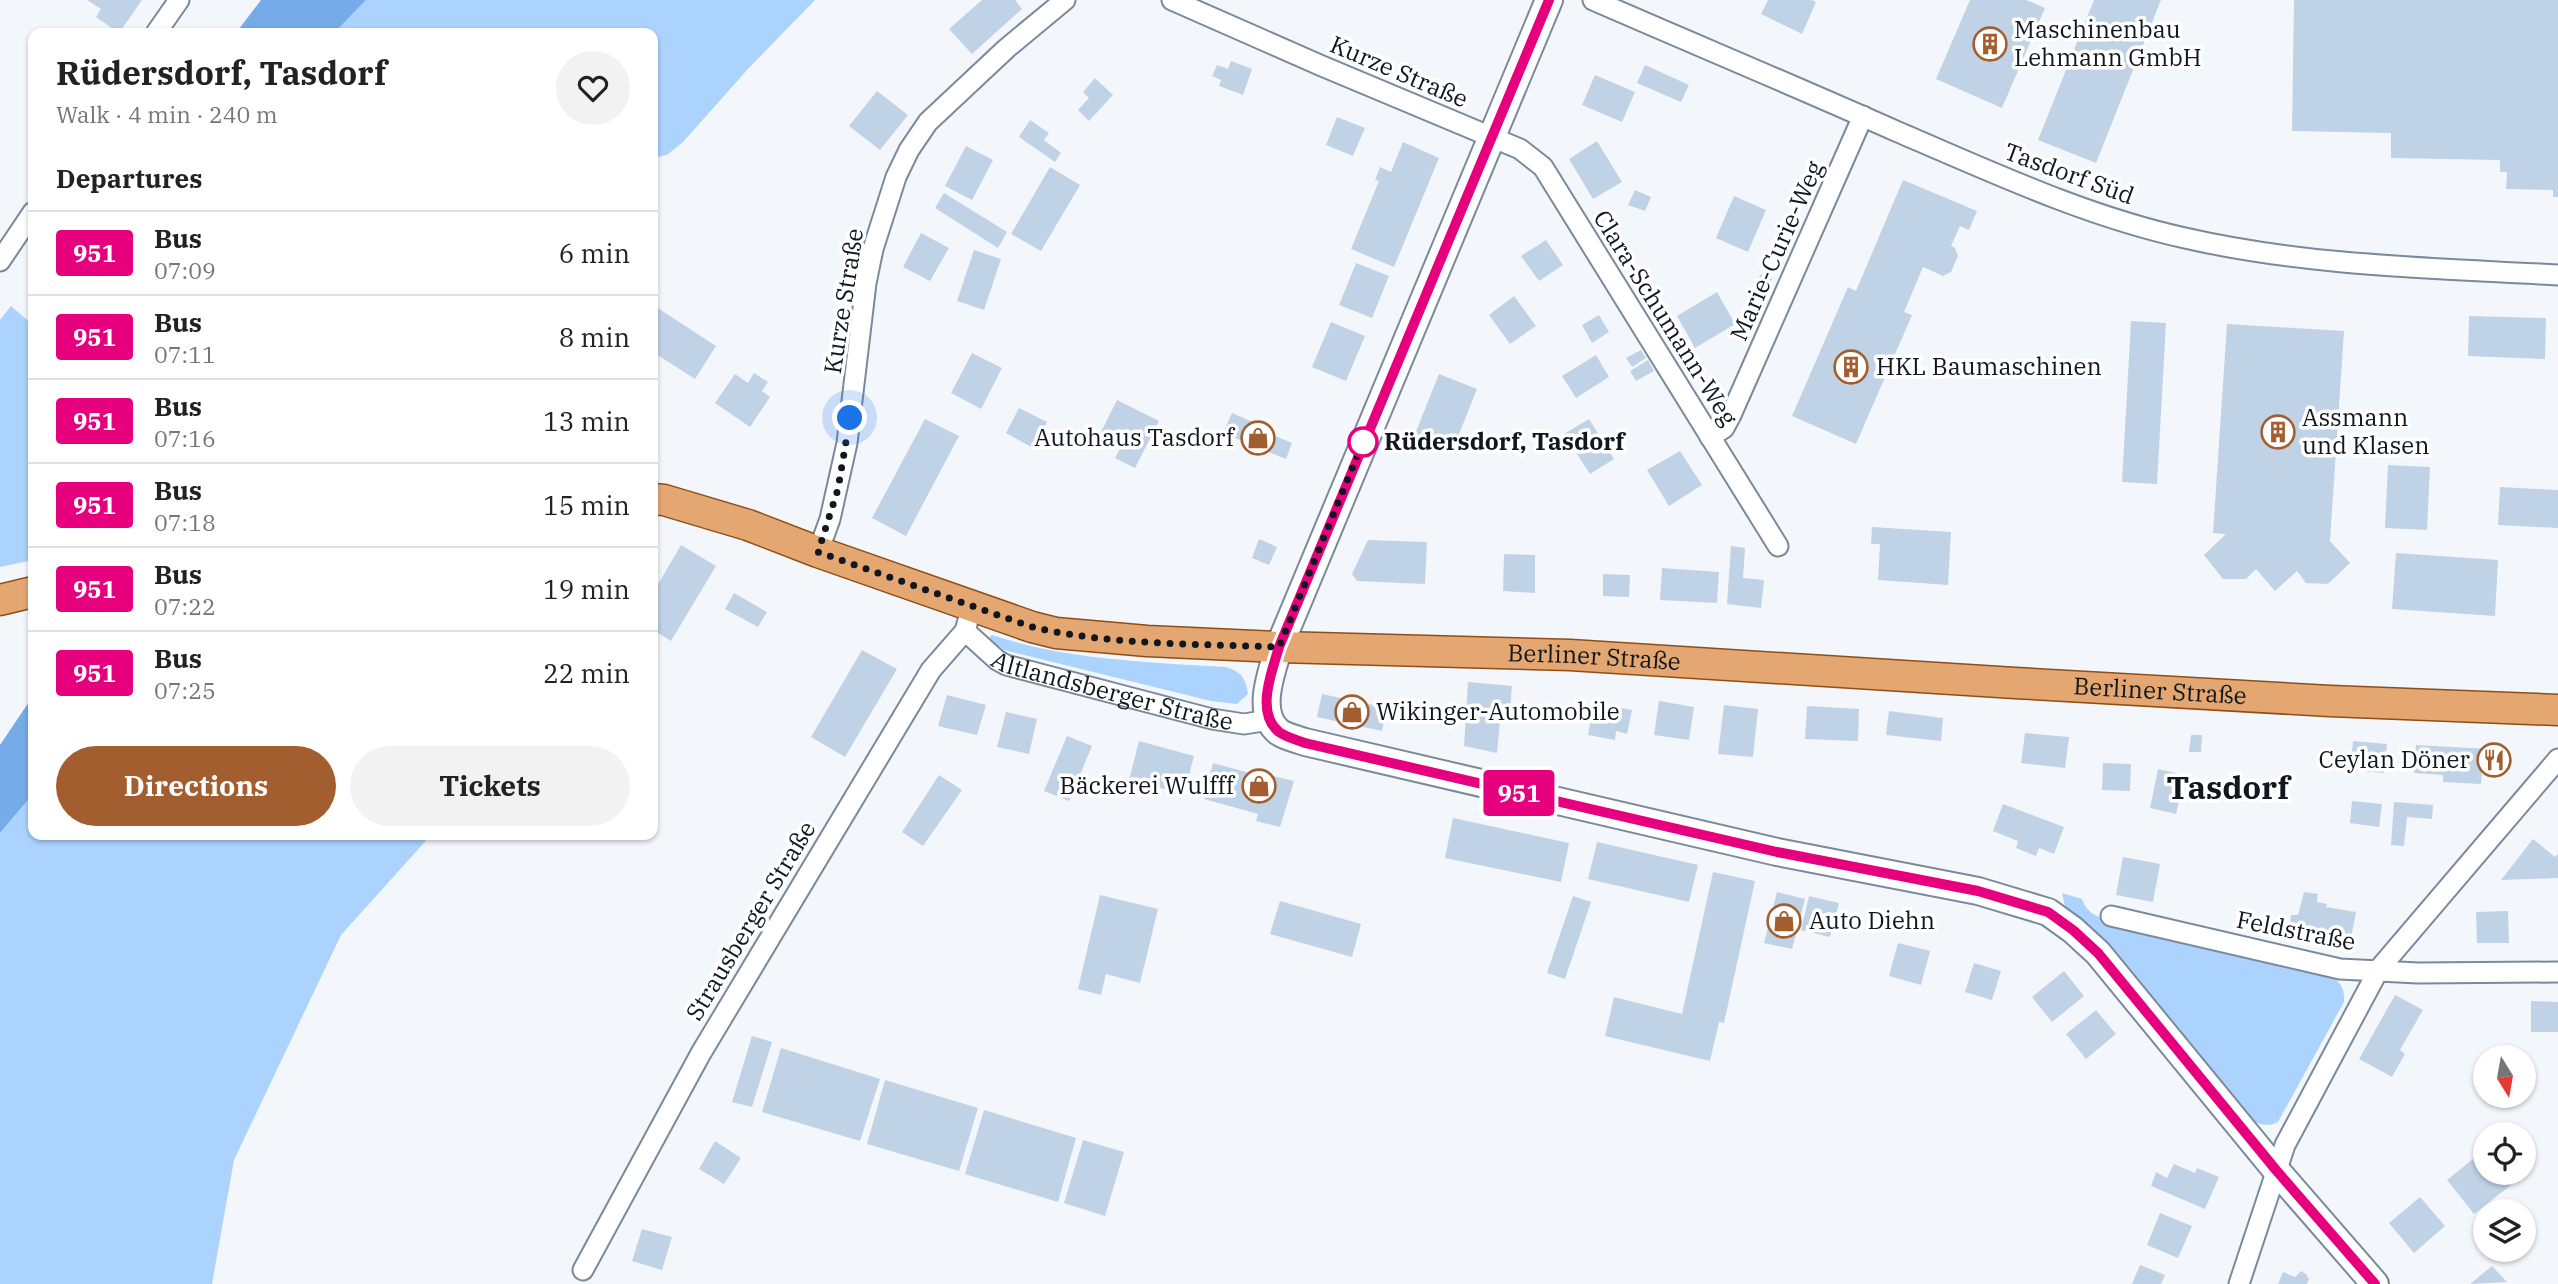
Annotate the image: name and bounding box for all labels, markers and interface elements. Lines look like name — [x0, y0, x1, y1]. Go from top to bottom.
place label: Maschinenbau Lehmann GmbH — [2014, 13, 2202, 73]
building icon: Maschinenbau Lehmann GmbH — [1971, 25, 2009, 63]
street label: Kurze Straße — [1326, 28, 1473, 114]
text: Rüdersdorf, Tasdorf — [56, 51, 387, 94]
button: heart — [556, 51, 630, 125]
text: Walk · 4 min · 240 m — [56, 99, 278, 129]
street label: Tasdorf Süd — [2000, 135, 2139, 211]
street label: Marie-Curie-Weg — [1722, 156, 1830, 346]
text: Departures — [56, 161, 202, 195]
street label: Clara-Schumann-Weg — [1586, 204, 1745, 431]
text: Bus — [154, 221, 202, 255]
street label: Kurze Straße — [816, 226, 870, 376]
text: 6 min — [559, 236, 630, 270]
text: 951 — [73, 237, 116, 269]
text: 07:09 — [154, 255, 216, 285]
text: Bus — [154, 305, 202, 339]
text: 8 min — [559, 320, 630, 354]
text: 951 — [73, 321, 116, 353]
text: 07:11 — [154, 339, 216, 369]
building icon: HKL Baumaschinen — [1832, 348, 1870, 386]
place label: HKL Baumaschinen — [1876, 350, 2102, 382]
text: Bus — [154, 389, 202, 423]
your location — [832, 400, 867, 435]
place label: Assmann und Klasen — [2302, 401, 2430, 461]
text: 13 min — [543, 404, 630, 438]
text: 951 — [73, 405, 116, 437]
building icon: Assmann und Klasen — [2259, 413, 2297, 451]
shop icon: Autohaus Tasdorf — [1239, 419, 1277, 457]
place label: Autohaus Tasdorf — [1034, 421, 1236, 453]
text: 07:16 — [154, 423, 216, 453]
place label: Rüdersdorf, Tasdorf — [1384, 425, 1626, 457]
marker: Rüdersdorf, Tasdorf — [1348, 427, 1378, 457]
text: Bus — [154, 473, 202, 507]
text: 15 min — [543, 488, 630, 522]
text: 951 — [73, 489, 116, 521]
text: 07:18 — [154, 507, 216, 537]
text: Bus — [154, 557, 202, 591]
text: 19 min — [543, 572, 630, 606]
text: 951 — [73, 573, 116, 605]
text: 07:22 — [154, 591, 216, 621]
street label: Berliner Straße — [1507, 636, 1682, 677]
text: Bus — [154, 641, 202, 675]
street label: Altlandsberger Straße — [986, 643, 1235, 737]
text: 22 min — [543, 656, 630, 690]
text: 951 — [73, 657, 116, 689]
street label: Berliner Straße — [2073, 669, 2248, 711]
text: 07:25 — [154, 675, 216, 705]
shop icon: Wikinger-Automobile — [1333, 693, 1371, 731]
place label: Wikinger-Automobile — [1376, 695, 1620, 727]
restaurant icon: Ceylan Döner — [2475, 741, 2513, 779]
place label: Ceylan Döner — [2319, 743, 2470, 775]
button: Directions — [56, 746, 336, 826]
button: Tickets — [350, 746, 630, 826]
district label: Tasdorf — [2166, 766, 2292, 808]
shop icon: Bäckerei Wulfff — [1240, 767, 1278, 805]
place label: Bäckerei Wulfff — [1060, 769, 1236, 801]
line badge: 951 — [1479, 770, 1559, 816]
text: 951 — [1497, 777, 1541, 809]
street label: Strausberger Straße — [678, 815, 822, 1026]
shop icon: Auto Diehn — [1765, 902, 1803, 940]
street label: Feldstraße — [2234, 903, 2359, 957]
place label: Auto Diehn — [1809, 904, 1935, 936]
north arrow — [2473, 1045, 2536, 1108]
map controls — [2473, 1045, 2536, 1262]
button: locate — [2473, 1122, 2536, 1185]
button: layers — [2473, 1199, 2536, 1262]

